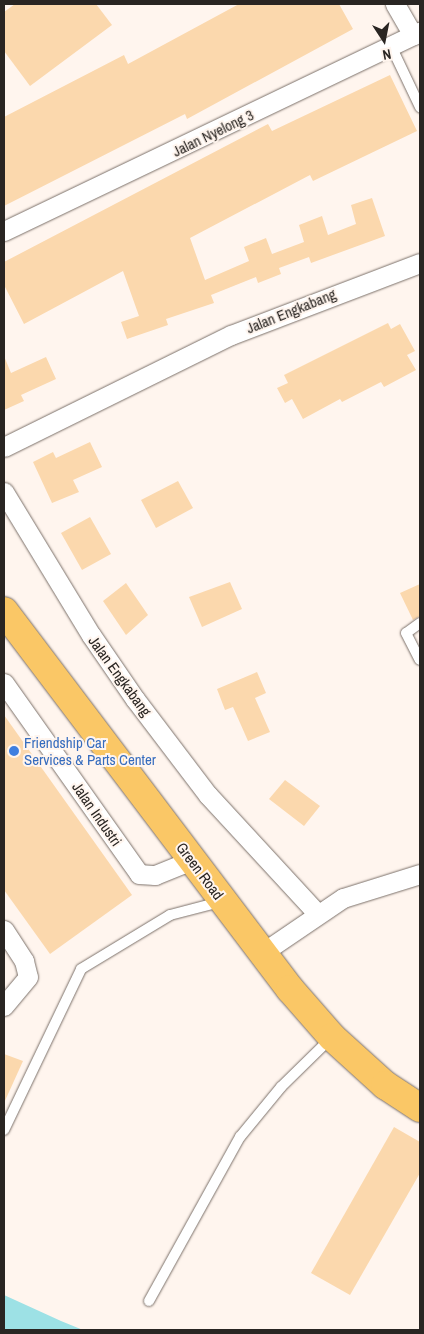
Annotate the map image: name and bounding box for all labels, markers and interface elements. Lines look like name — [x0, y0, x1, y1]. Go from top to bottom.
north arrow — [359, 15, 409, 65]
text: N — [381, 45, 393, 64]
street label: Jalan Nyelong 3 — [169, 106, 257, 160]
street label: Jalan Engkabang — [244, 285, 338, 337]
street label: Jalan Engkabang — [85, 632, 155, 720]
place label: Friendship Car Services & Parts Center — [24, 733, 156, 768]
marker: Friendship Car Services & Parts Center — [8, 745, 20, 757]
street label: Jalan Industri — [68, 779, 126, 849]
street label: Green Road — [173, 839, 227, 903]

